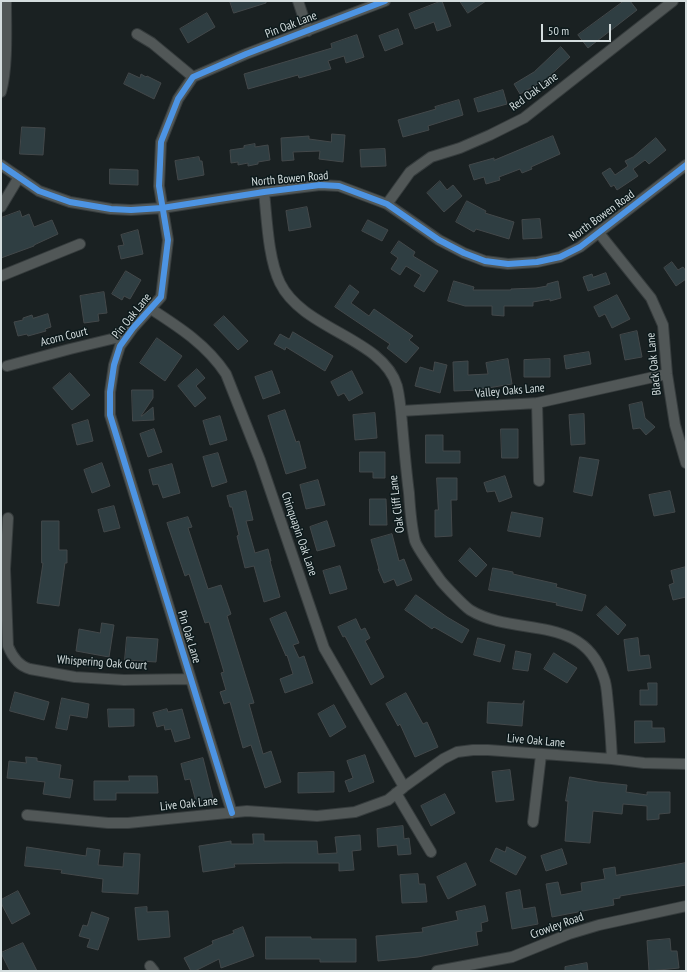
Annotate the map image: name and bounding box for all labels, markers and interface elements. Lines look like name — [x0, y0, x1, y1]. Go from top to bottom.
street label: Pin Oak Lane — [263, 9, 319, 41]
scale bar — [543, 16, 613, 42]
text: 50 m — [548, 23, 569, 38]
street label: Red Oak Lane — [507, 70, 561, 114]
street label: North Bowen Road — [251, 168, 329, 190]
street label: North Bowen Road — [567, 187, 637, 245]
street label: Pin Oak Lane — [109, 290, 155, 342]
street label: Acorn Court — [39, 324, 89, 350]
street label: Black Oak Lane — [644, 332, 664, 396]
street label: Valley Oaks Lane — [475, 381, 545, 401]
street label: Oak Cliff Lane — [386, 474, 408, 534]
street label: Chinquapin Oak Lane — [278, 490, 320, 578]
street label: Pin Oak Lane — [174, 609, 204, 665]
street label: Whispering Oak Court — [57, 653, 147, 673]
street label: Live Oak Lane — [506, 731, 566, 751]
street label: Live Oak Lane — [159, 794, 219, 814]
street label: Crowley Road — [528, 910, 586, 942]

